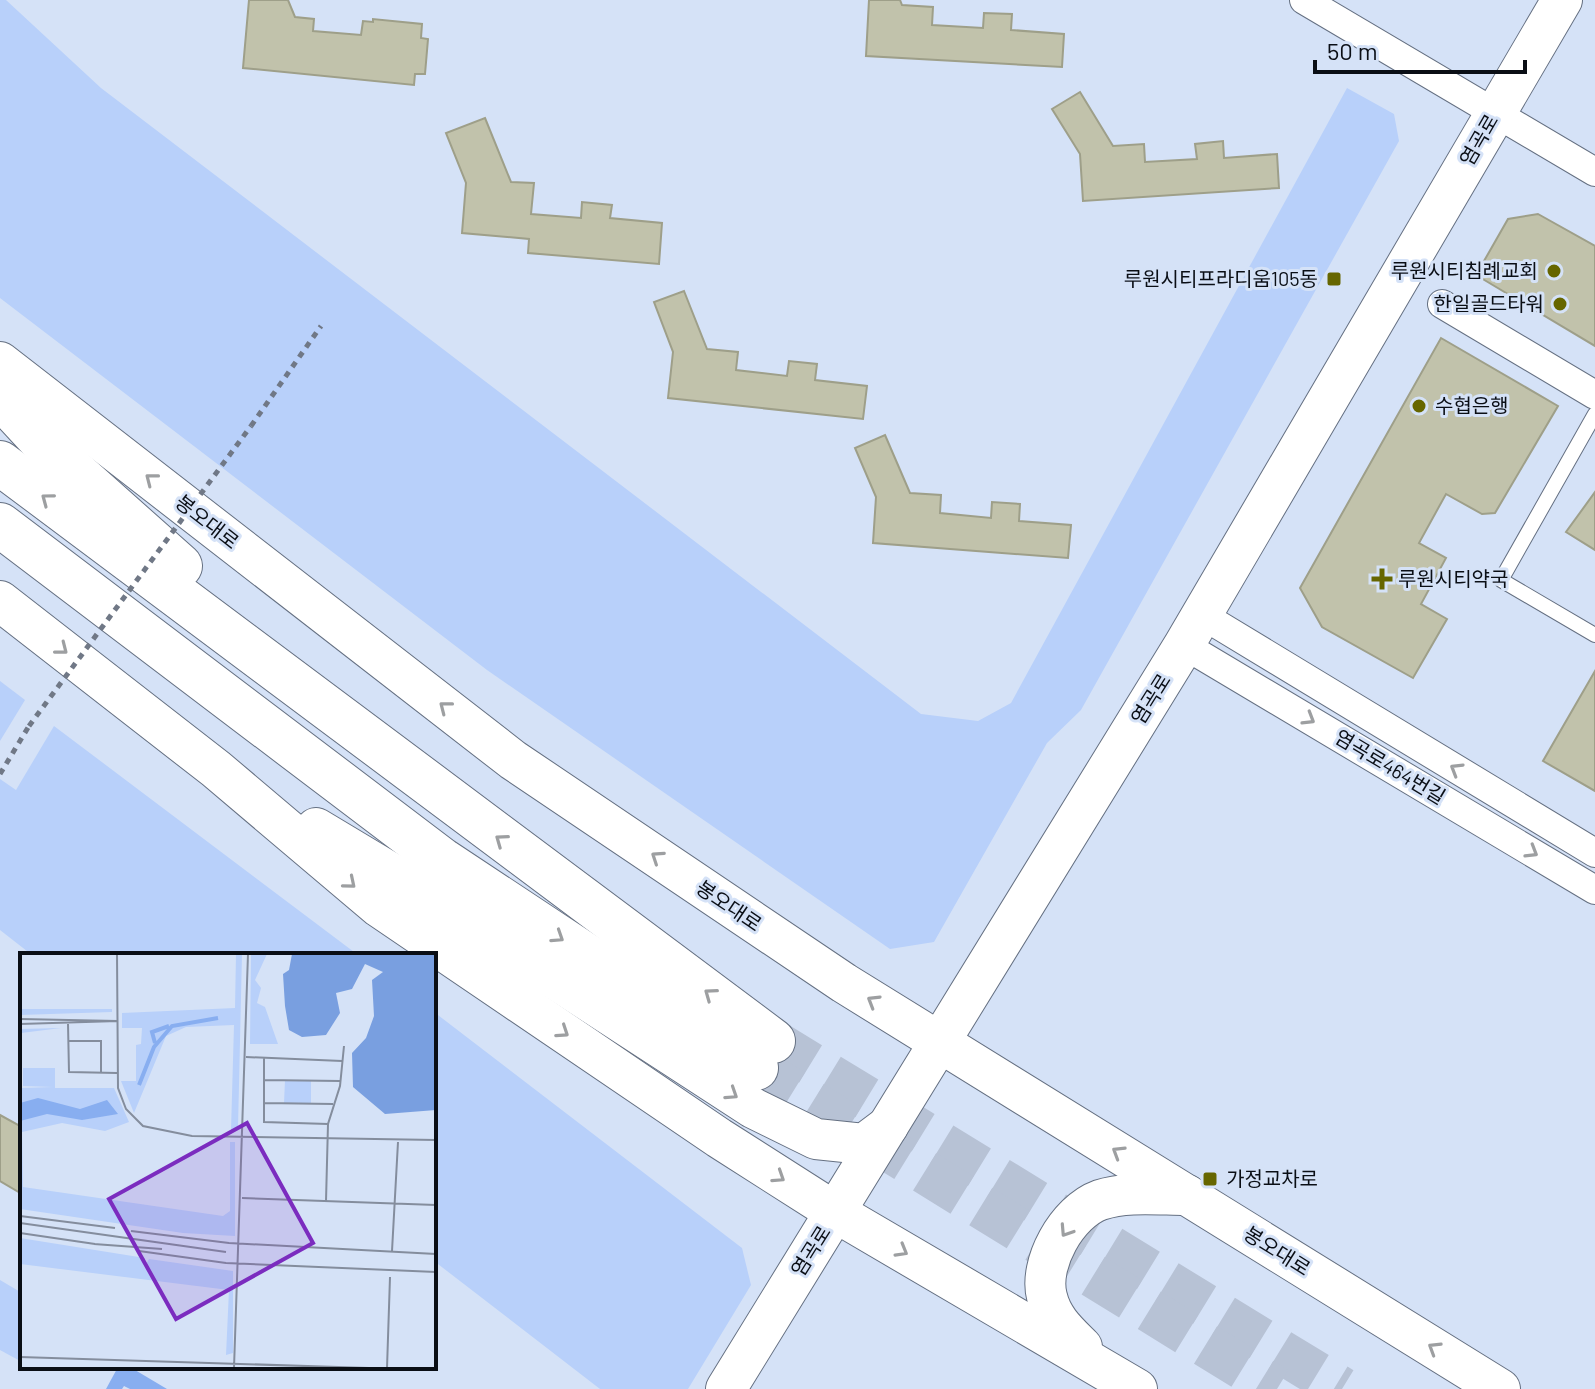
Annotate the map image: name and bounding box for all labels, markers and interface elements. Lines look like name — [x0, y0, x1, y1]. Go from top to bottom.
scale bar — [1315, 24, 1525, 74]
text: 50 m — [1327, 36, 1378, 65]
street label: 염곡로 — [1454, 110, 1502, 169]
place label: 루원시티침례교회 — [1391, 258, 1538, 282]
marker: 루원시티침례교회 — [1545, 262, 1563, 280]
place label: 루원시티프라디움105동 — [1124, 266, 1318, 290]
marker: 루원시티프라디움105동 — [1325, 270, 1343, 288]
place label: 한일골드타워 — [1434, 291, 1544, 315]
marker: 한일골드타워 — [1551, 295, 1569, 313]
place label: 수협은행 — [1435, 393, 1509, 417]
marker: 수협은행 — [1410, 397, 1428, 415]
one-way arrow — [145, 474, 160, 488]
street label: 봉오대로 — [171, 489, 244, 553]
one-way arrow — [41, 494, 56, 508]
place label: 루원시티약국 — [1398, 566, 1508, 590]
marker: 루원시티약국 — [1373, 570, 1391, 588]
one-way arrow — [53, 639, 68, 653]
street label: 염곡로 — [1125, 669, 1175, 728]
one-way arrow — [440, 702, 454, 717]
one-way arrow — [1300, 709, 1315, 725]
street label: 염곡로464번길 — [1331, 724, 1450, 808]
one-way arrow — [1451, 764, 1465, 779]
one-way arrow — [495, 835, 510, 850]
one-way arrow — [1523, 843, 1538, 858]
one-way arrow — [651, 852, 665, 867]
one-way arrow — [341, 873, 356, 888]
street label: 봉오대로 — [692, 875, 767, 936]
one-way arrow — [550, 927, 564, 942]
inset map — [20, 953, 436, 1369]
one-way arrow — [705, 990, 719, 1004]
one-way arrow — [867, 995, 882, 1011]
one-way arrow — [555, 1022, 569, 1037]
one-way arrow — [723, 1085, 737, 1100]
one-way arrow — [1112, 1146, 1126, 1161]
place label: 가정교차로 — [1226, 1166, 1318, 1190]
one-way arrow — [771, 1167, 785, 1182]
marker: 가정교차로 — [1201, 1170, 1219, 1188]
street label: 봉오대로 — [1240, 1220, 1315, 1280]
street label: 염곡로 — [785, 1221, 835, 1280]
one-way arrow — [1060, 1222, 1075, 1236]
one-way arrow — [893, 1241, 908, 1257]
one-way arrow — [1428, 1342, 1443, 1357]

